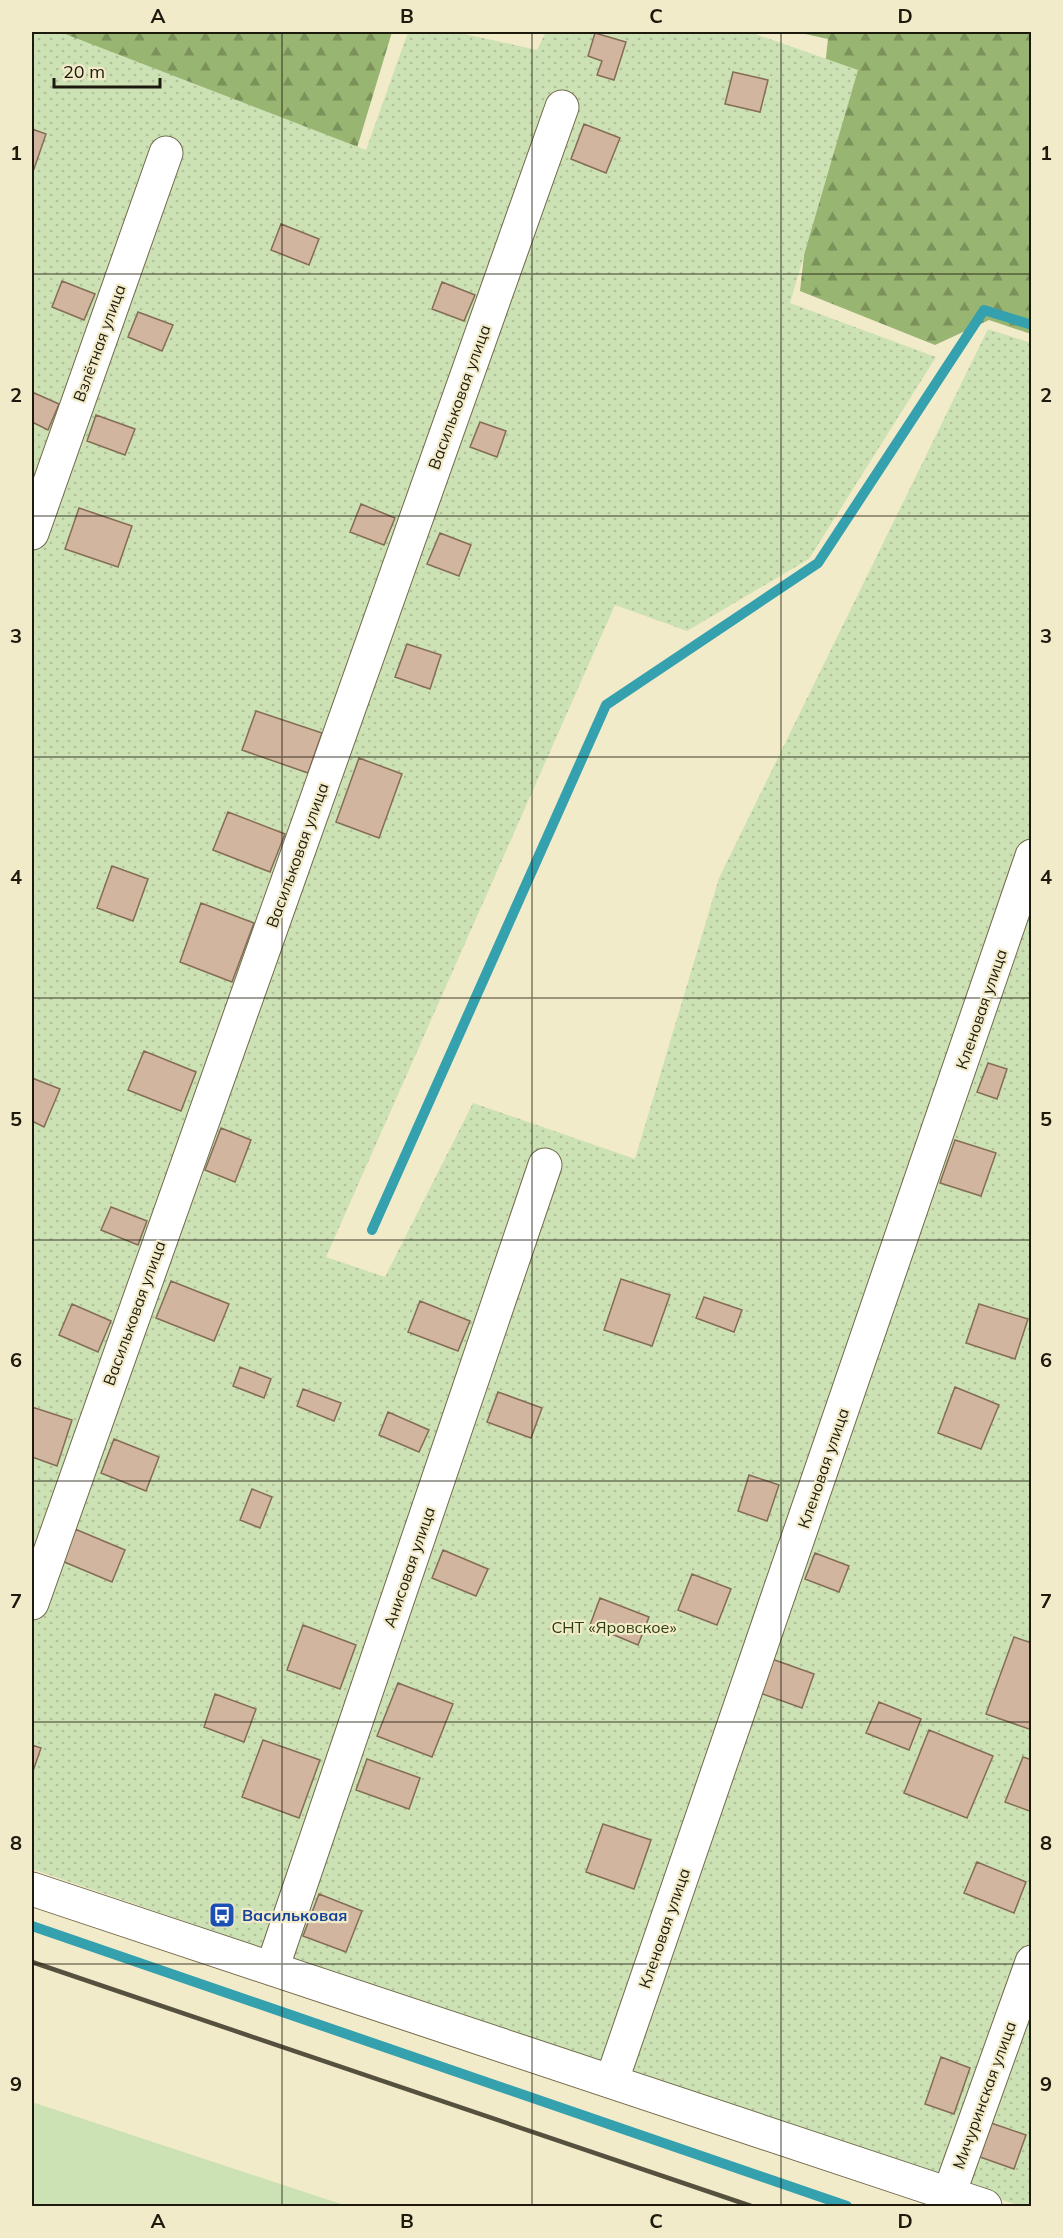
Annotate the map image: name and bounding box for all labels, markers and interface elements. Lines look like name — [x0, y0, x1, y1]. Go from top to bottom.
text: A — [151, 3, 166, 28]
text: B — [400, 3, 414, 28]
text: C — [649, 3, 663, 28]
text: D — [897, 3, 913, 28]
scale bar — [54, 51, 160, 89]
text: 20 m — [63, 60, 105, 83]
text: 1 — [10, 140, 22, 165]
text: 1 — [1040, 140, 1052, 165]
street label: Взлётная улица — [68, 282, 130, 404]
street label: Васильковая улица — [424, 322, 494, 472]
text: 2 — [10, 382, 22, 407]
text: 2 — [1040, 382, 1052, 407]
text: 3 — [10, 623, 22, 648]
text: 3 — [1040, 623, 1052, 648]
street label: Васильковая улица — [262, 780, 332, 930]
text: 4 — [10, 864, 22, 889]
text: 4 — [1040, 864, 1052, 889]
street label: Кленовая улица — [951, 946, 1011, 1072]
text: 5 — [10, 1106, 22, 1131]
text: 5 — [1040, 1106, 1052, 1131]
street label: Васильковая улица — [99, 1238, 169, 1388]
text: 6 — [10, 1347, 22, 1372]
text: 6 — [1040, 1347, 1052, 1372]
street label: Кленовая улица — [793, 1405, 853, 1531]
street label: Анисовая улица — [379, 1504, 439, 1630]
text: 7 — [10, 1588, 22, 1613]
text: 7 — [1040, 1588, 1052, 1613]
park label: СНТ «Яровское» — [551, 1617, 677, 1637]
text: 8 — [10, 1830, 22, 1855]
text: 8 — [1040, 1830, 1052, 1855]
street label: Кленовая улица — [634, 1865, 694, 1991]
bus stop icon: Васильковая — [207, 1900, 237, 1930]
place label: Васильковая — [242, 1905, 347, 1925]
street label: Мичуринская улица — [948, 2018, 1020, 2172]
text: 9 — [10, 2071, 22, 2096]
text: 9 — [1040, 2071, 1052, 2096]
text: A — [151, 2208, 166, 2233]
text: B — [400, 2208, 414, 2233]
text: C — [649, 2208, 663, 2233]
text: D — [897, 2208, 913, 2233]

